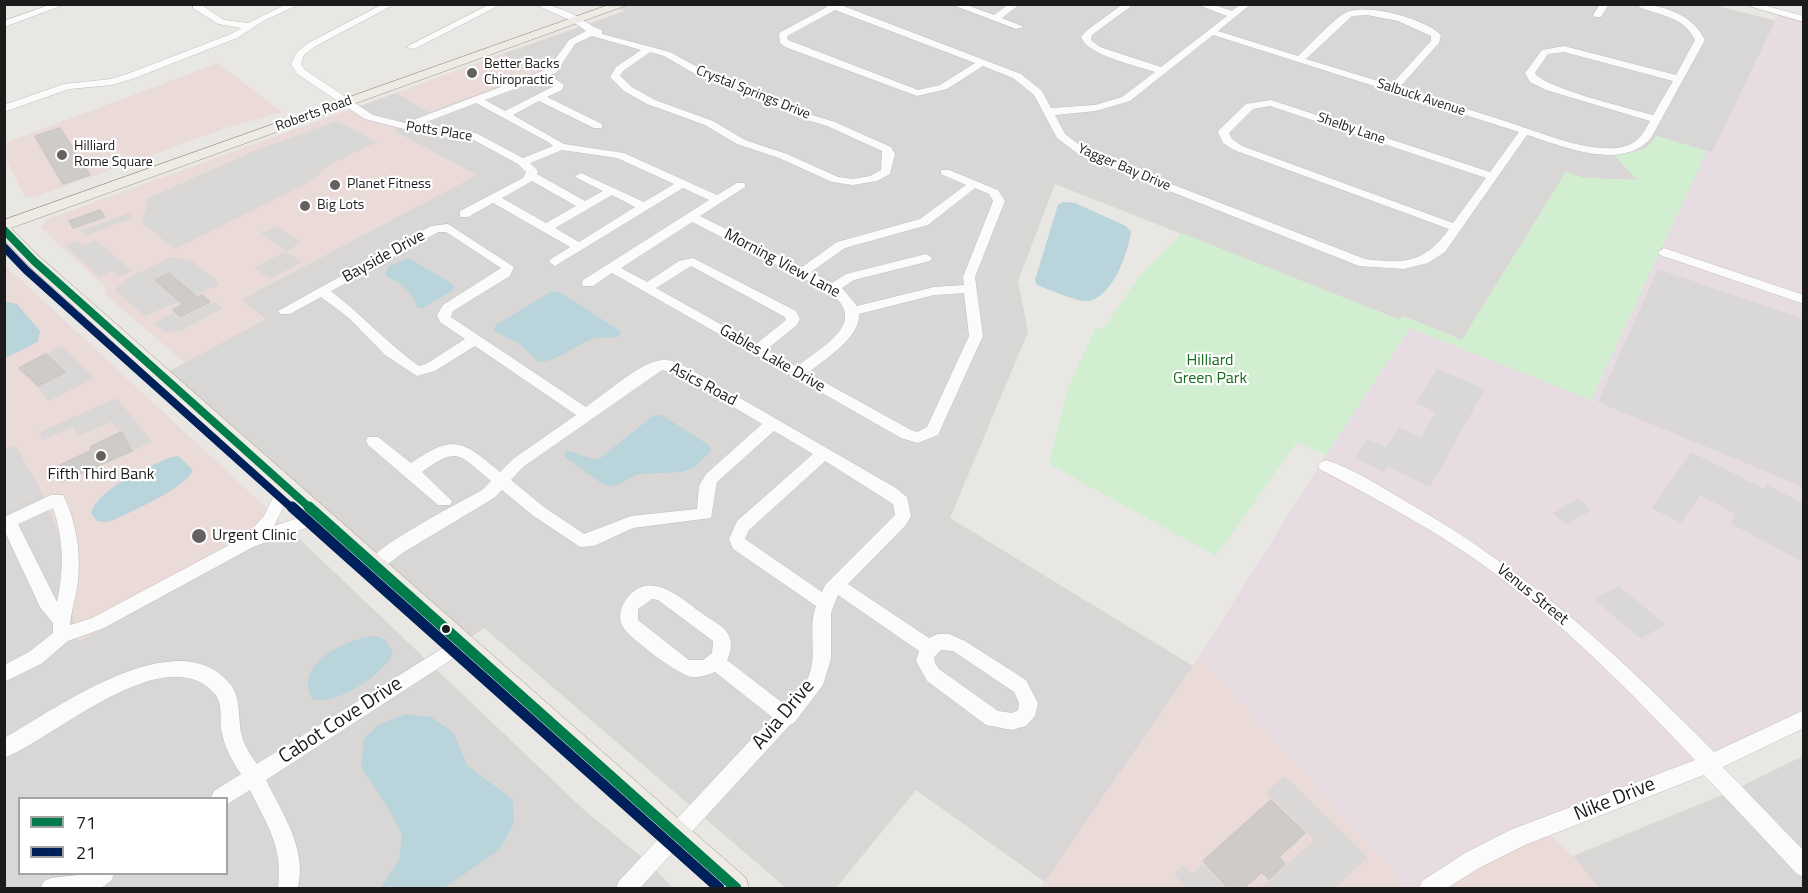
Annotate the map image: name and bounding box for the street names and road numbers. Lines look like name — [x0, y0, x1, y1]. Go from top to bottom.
street label: Crystal Springs Drive — [693, 62, 813, 124]
street label: Salbuck Avenue — [1375, 76, 1467, 120]
street label: Roberts Road — [274, 92, 354, 136]
street label: Shelby Lane — [1315, 110, 1387, 148]
street label: Potts Place — [405, 118, 473, 146]
street label: Yagger Bay Drive — [1075, 141, 1173, 195]
street label: Morning View Lane — [721, 225, 843, 303]
street label: Bayside Drive — [339, 226, 429, 288]
street label: Gables Lake Drive — [716, 321, 828, 397]
street label: Asics Road — [666, 359, 740, 411]
street label: Venus Street — [1492, 560, 1572, 630]
street label: Cabot Cove Drive — [275, 672, 407, 770]
street label: Avia Drive — [748, 675, 820, 755]
street label: Nike Drive — [1571, 773, 1659, 827]

